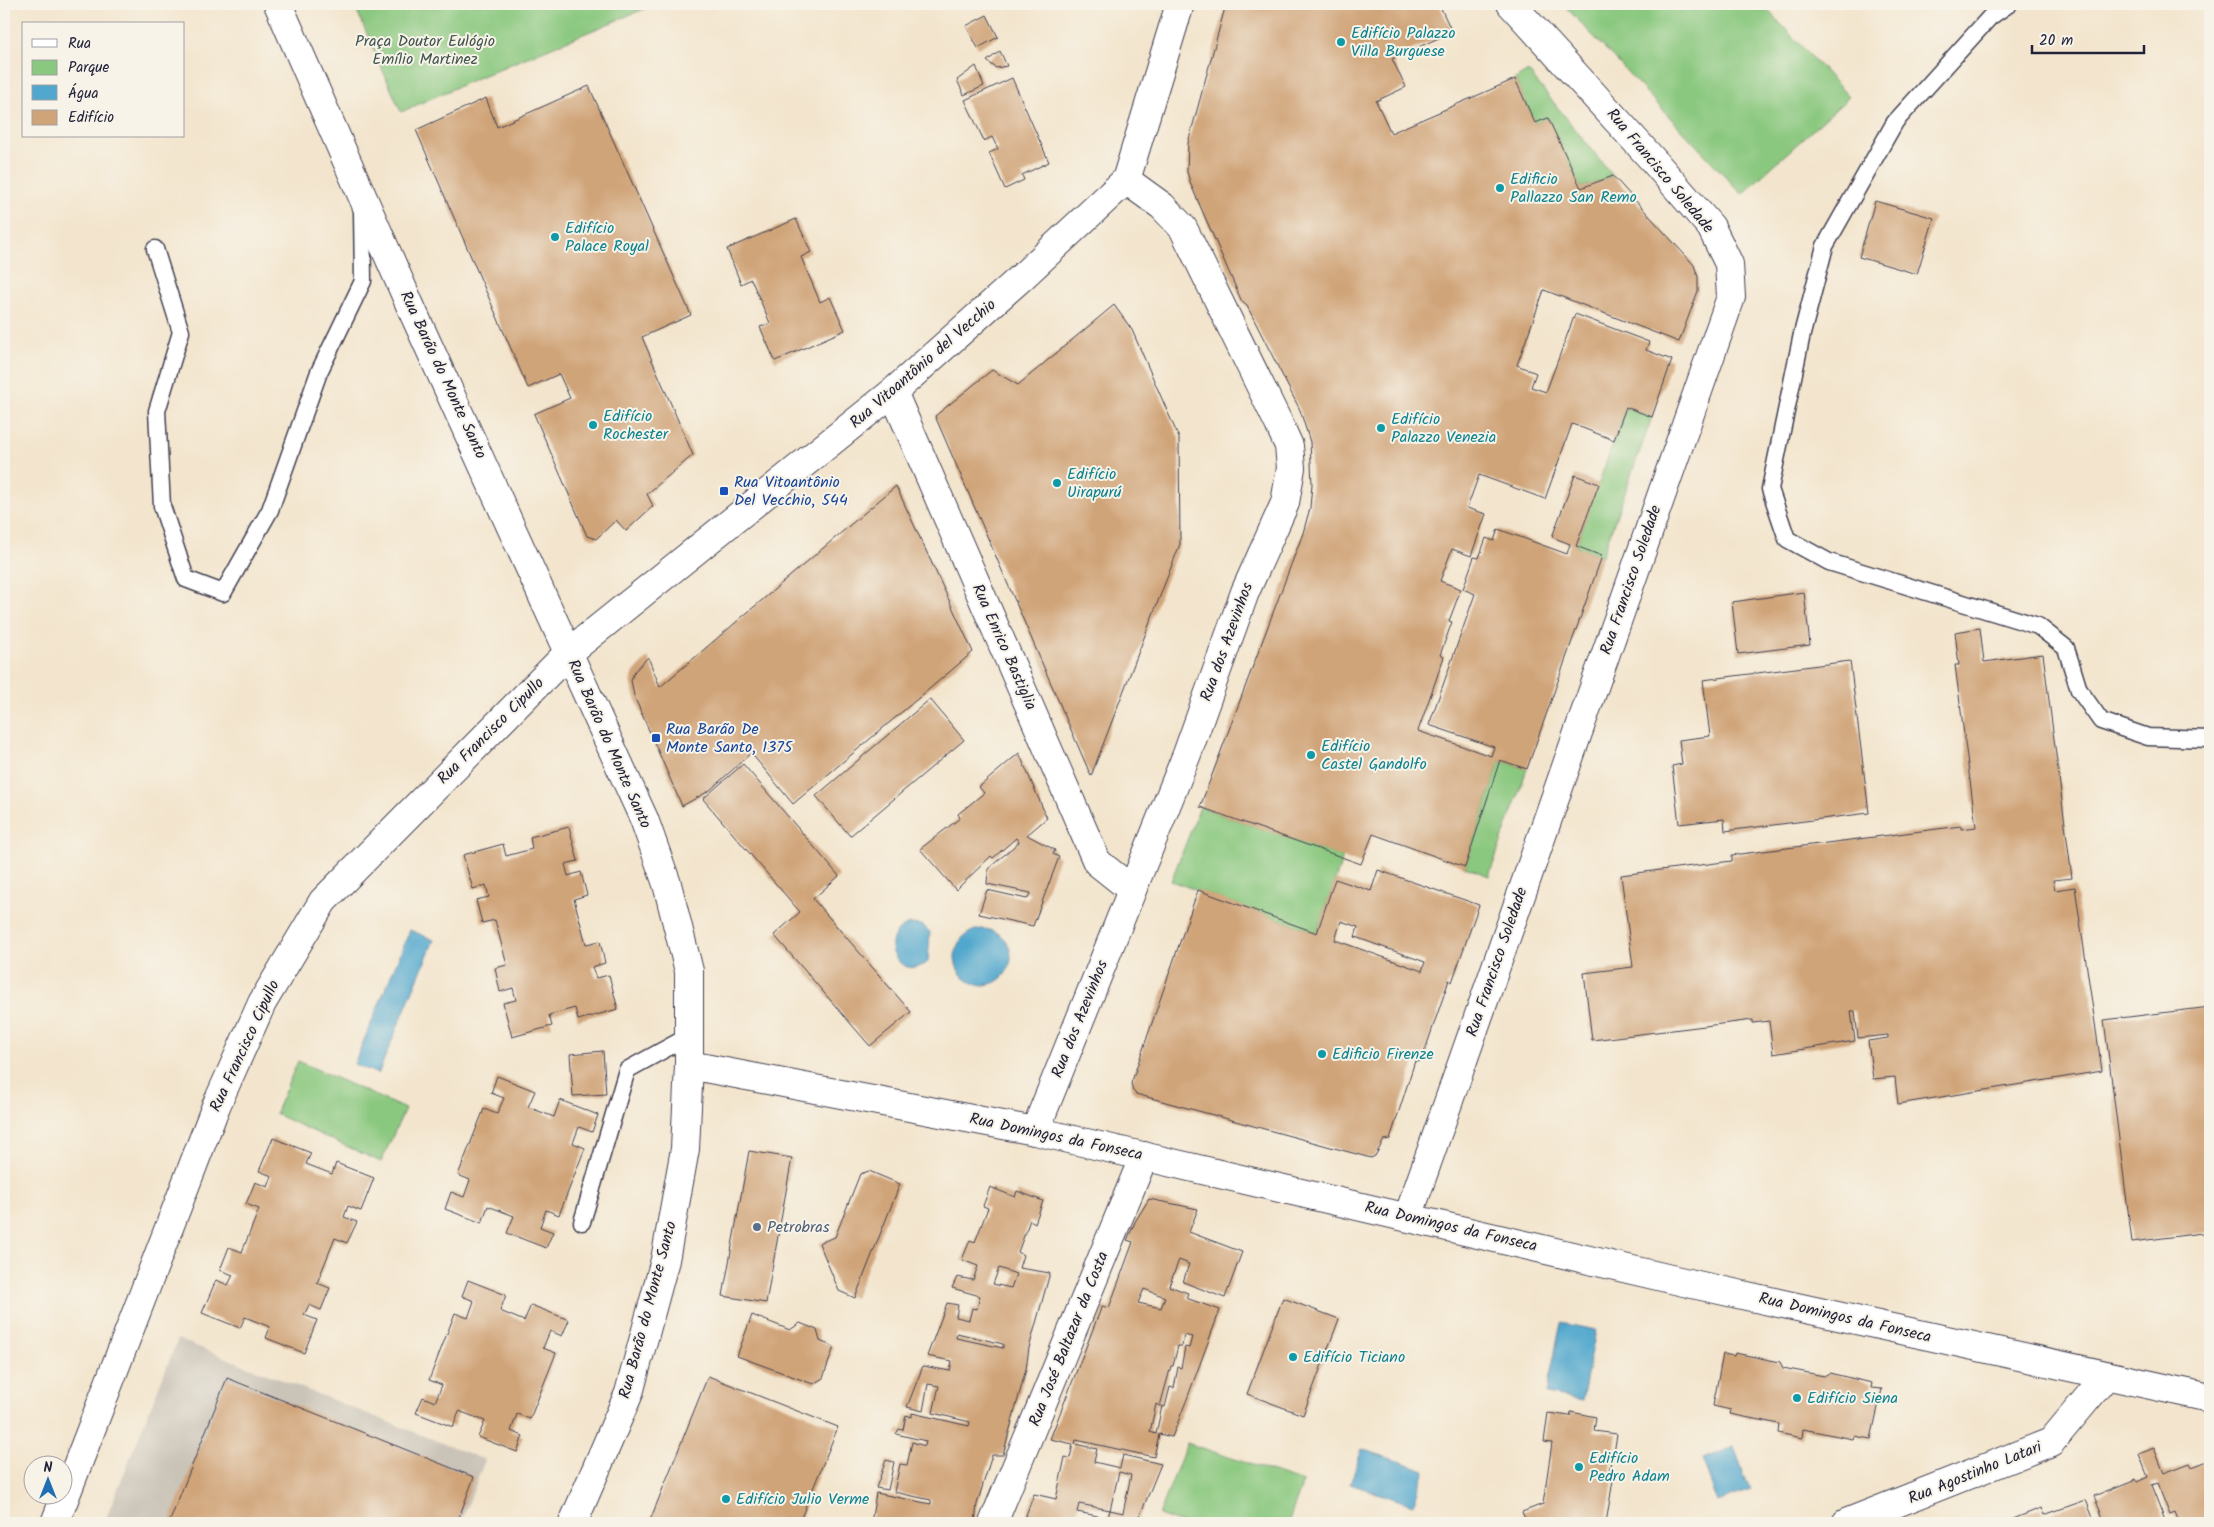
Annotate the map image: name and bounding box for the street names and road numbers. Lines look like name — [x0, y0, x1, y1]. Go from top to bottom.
street label: Rua Francisco Soledade — [1600, 103, 1720, 239]
street label: Rua Barão do Monte Santo — [393, 287, 493, 463]
street label: Rua Vitoantônio del Vecchio — [844, 293, 1002, 435]
street label: Rua Francisco Soledade — [1594, 502, 1668, 658]
street label: Rua dos Azevinhos — [1194, 579, 1260, 705]
street label: Rua Enrico Bastiglia — [965, 580, 1043, 714]
street label: Rua Barão do Monte Santo — [560, 655, 658, 833]
street label: Rua Francisco Cipullo — [432, 672, 550, 790]
street label: Rua Francisco Soledade — [1460, 884, 1534, 1040]
street label: Rua dos Azevinhos — [1045, 956, 1115, 1082]
street label: Rua Francisco Cipullo — [203, 976, 287, 1116]
street label: Rua Domingos da Fonseca — [967, 1106, 1145, 1168]
street label: Rua Domingos da Fonseca — [1362, 1195, 1540, 1259]
street label: Rua Barão do Monte Santo — [612, 1218, 684, 1402]
street label: Rua José Baltazar da Costa — [1022, 1248, 1116, 1430]
street label: Rua Domingos da Fonseca — [1756, 1286, 1934, 1350]
street label: Rua Agostinho Latari — [1904, 1434, 2047, 1511]

